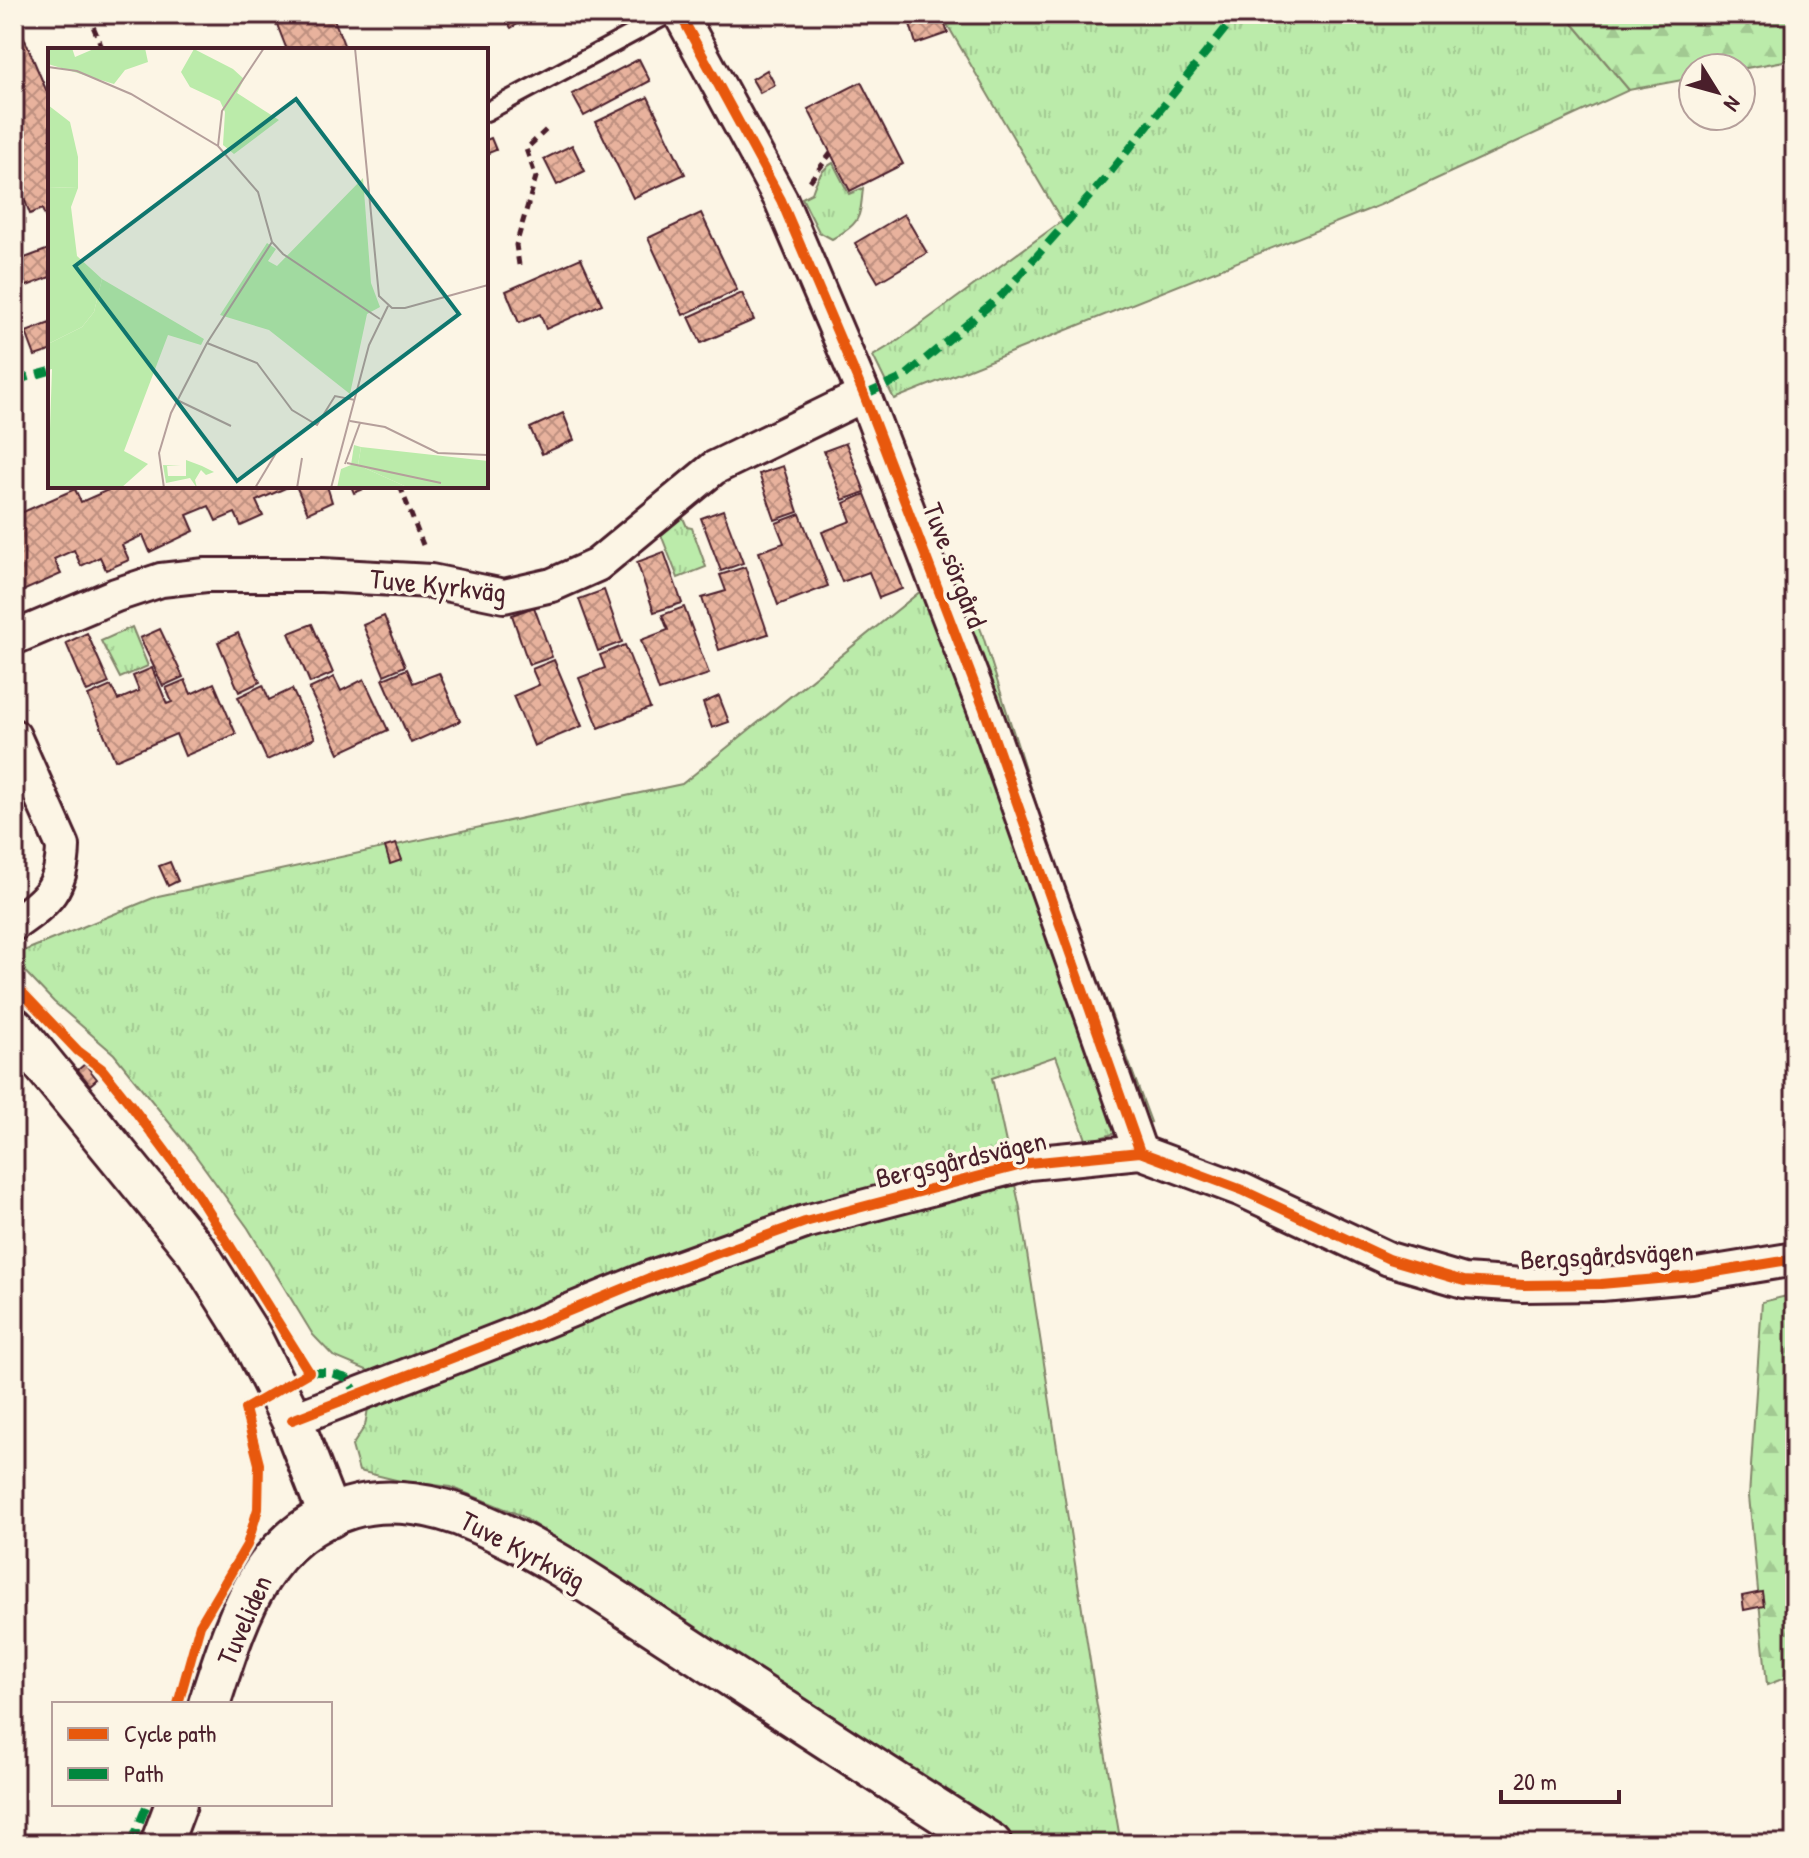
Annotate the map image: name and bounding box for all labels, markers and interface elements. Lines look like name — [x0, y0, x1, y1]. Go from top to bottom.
inset map — [48, 48, 488, 488]
north arrow — [1677, 52, 1757, 132]
text: N — [1717, 90, 1748, 118]
street label: Tuve sörgård — [914, 497, 996, 633]
street label: Tuve Kyrkväg — [368, 559, 508, 611]
street label: Bergsgårdsvägen — [872, 1121, 1050, 1197]
street label: Bergsgårdsvägen — [1519, 1231, 1695, 1279]
street label: Tuve Kyrkväg — [454, 1501, 592, 1599]
street label: Tuveliden — [207, 1569, 281, 1671]
legend — [52, 1702, 332, 1806]
text: Cycle path — [124, 1717, 216, 1749]
scale bar — [1501, 1754, 1619, 1804]
text: Path — [124, 1757, 163, 1789]
text: 20 m — [1513, 1765, 1557, 1797]

